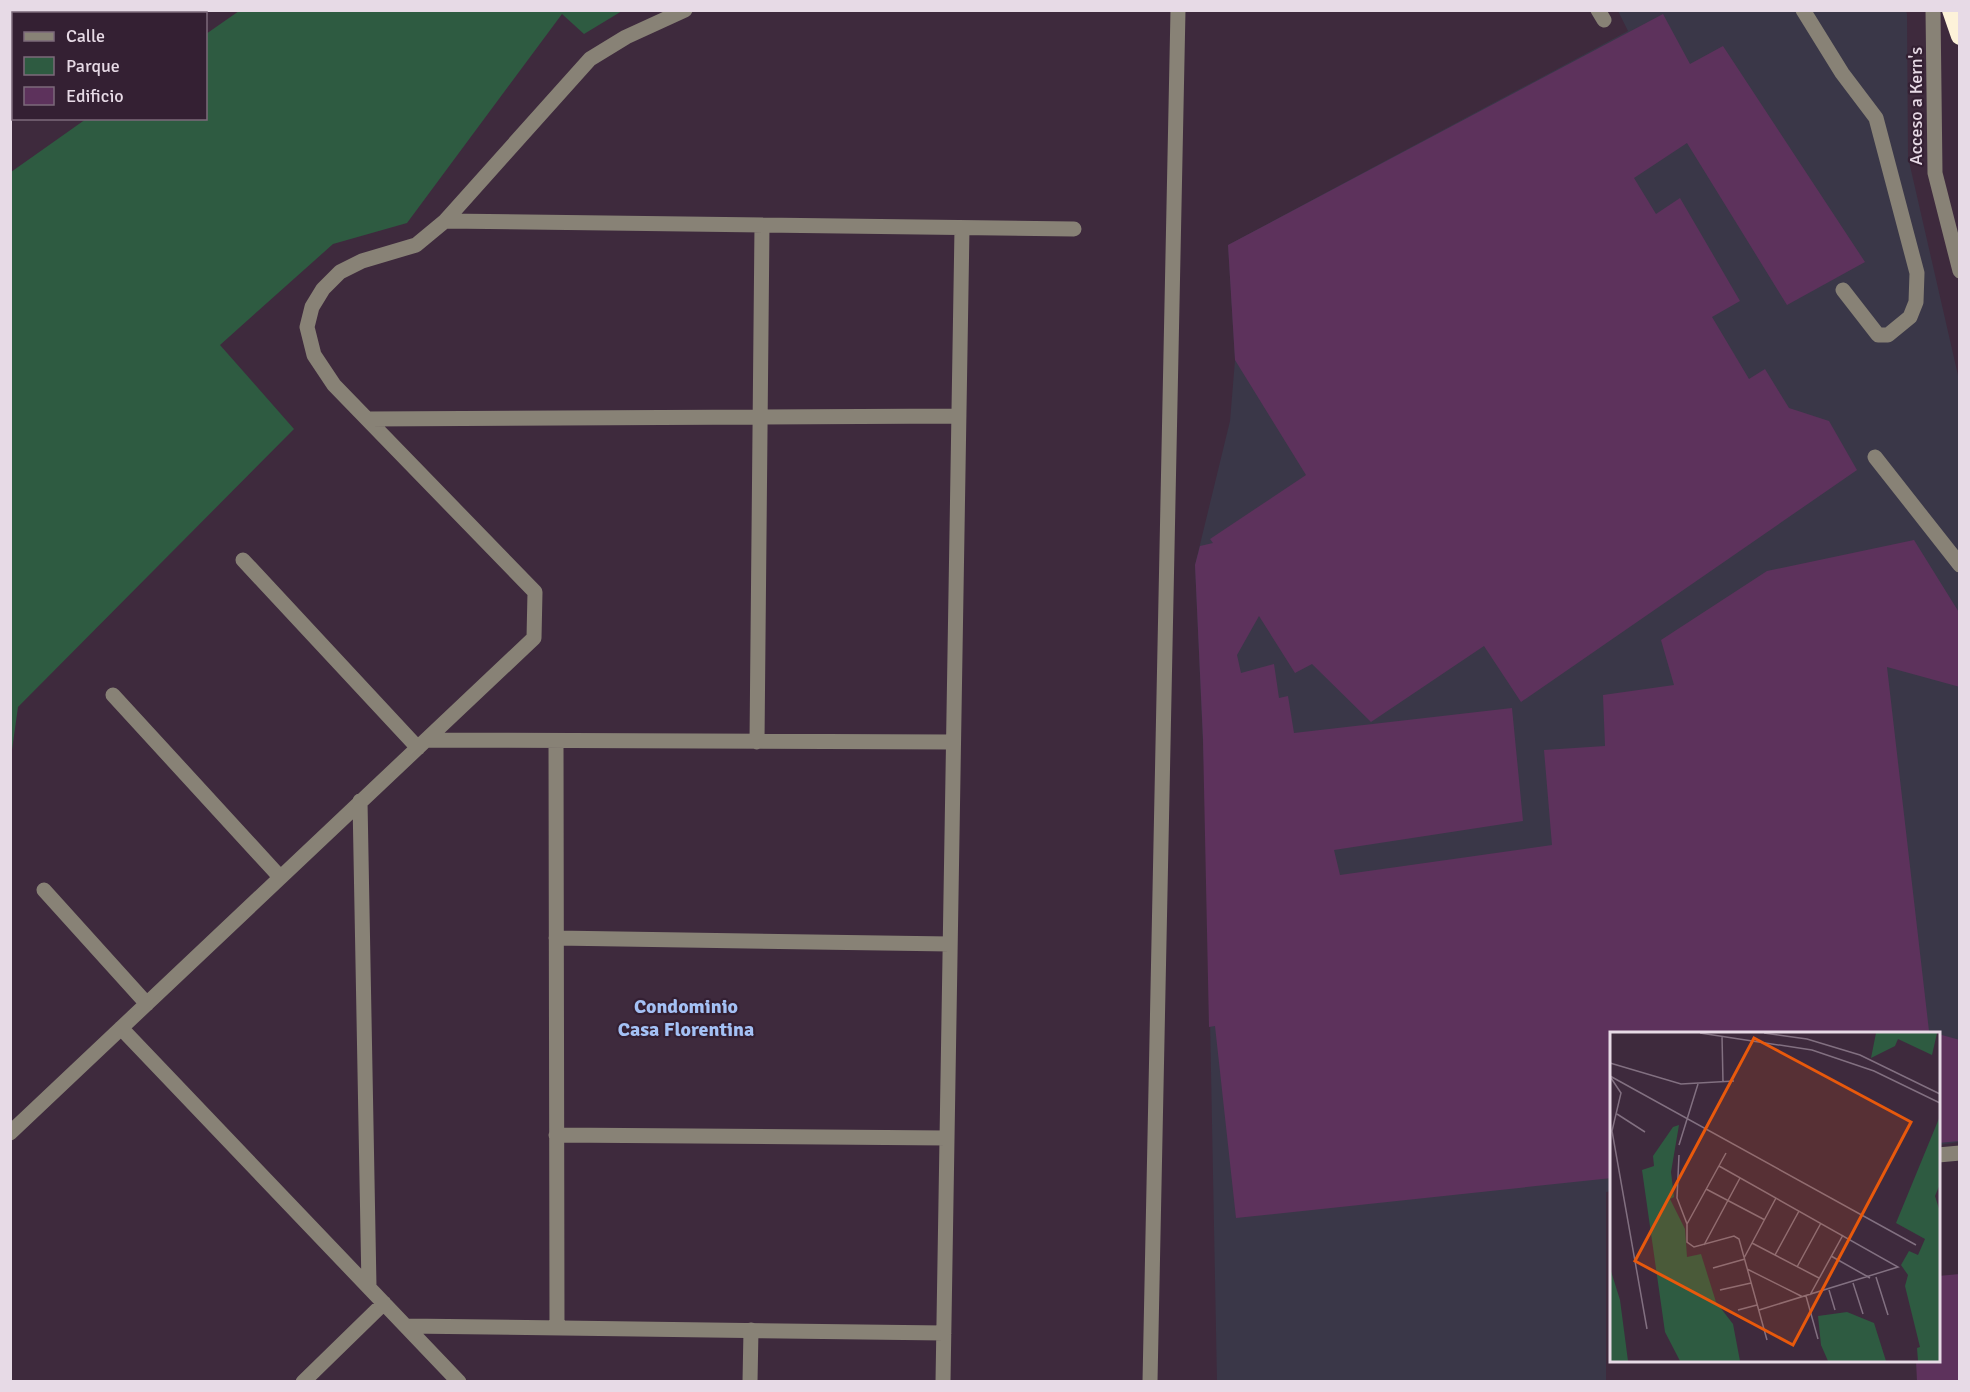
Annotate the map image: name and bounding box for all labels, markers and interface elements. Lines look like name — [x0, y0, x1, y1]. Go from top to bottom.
legend — [12, 12, 207, 120]
text: Calle — [66, 25, 105, 47]
street label: Acceso a Kern's — [1905, 47, 1927, 165]
text: Parque — [66, 55, 120, 77]
text: Edificio — [66, 85, 124, 107]
district label: Condominio Casa Florentina — [618, 994, 754, 1042]
inset map — [1610, 1032, 1940, 1362]

